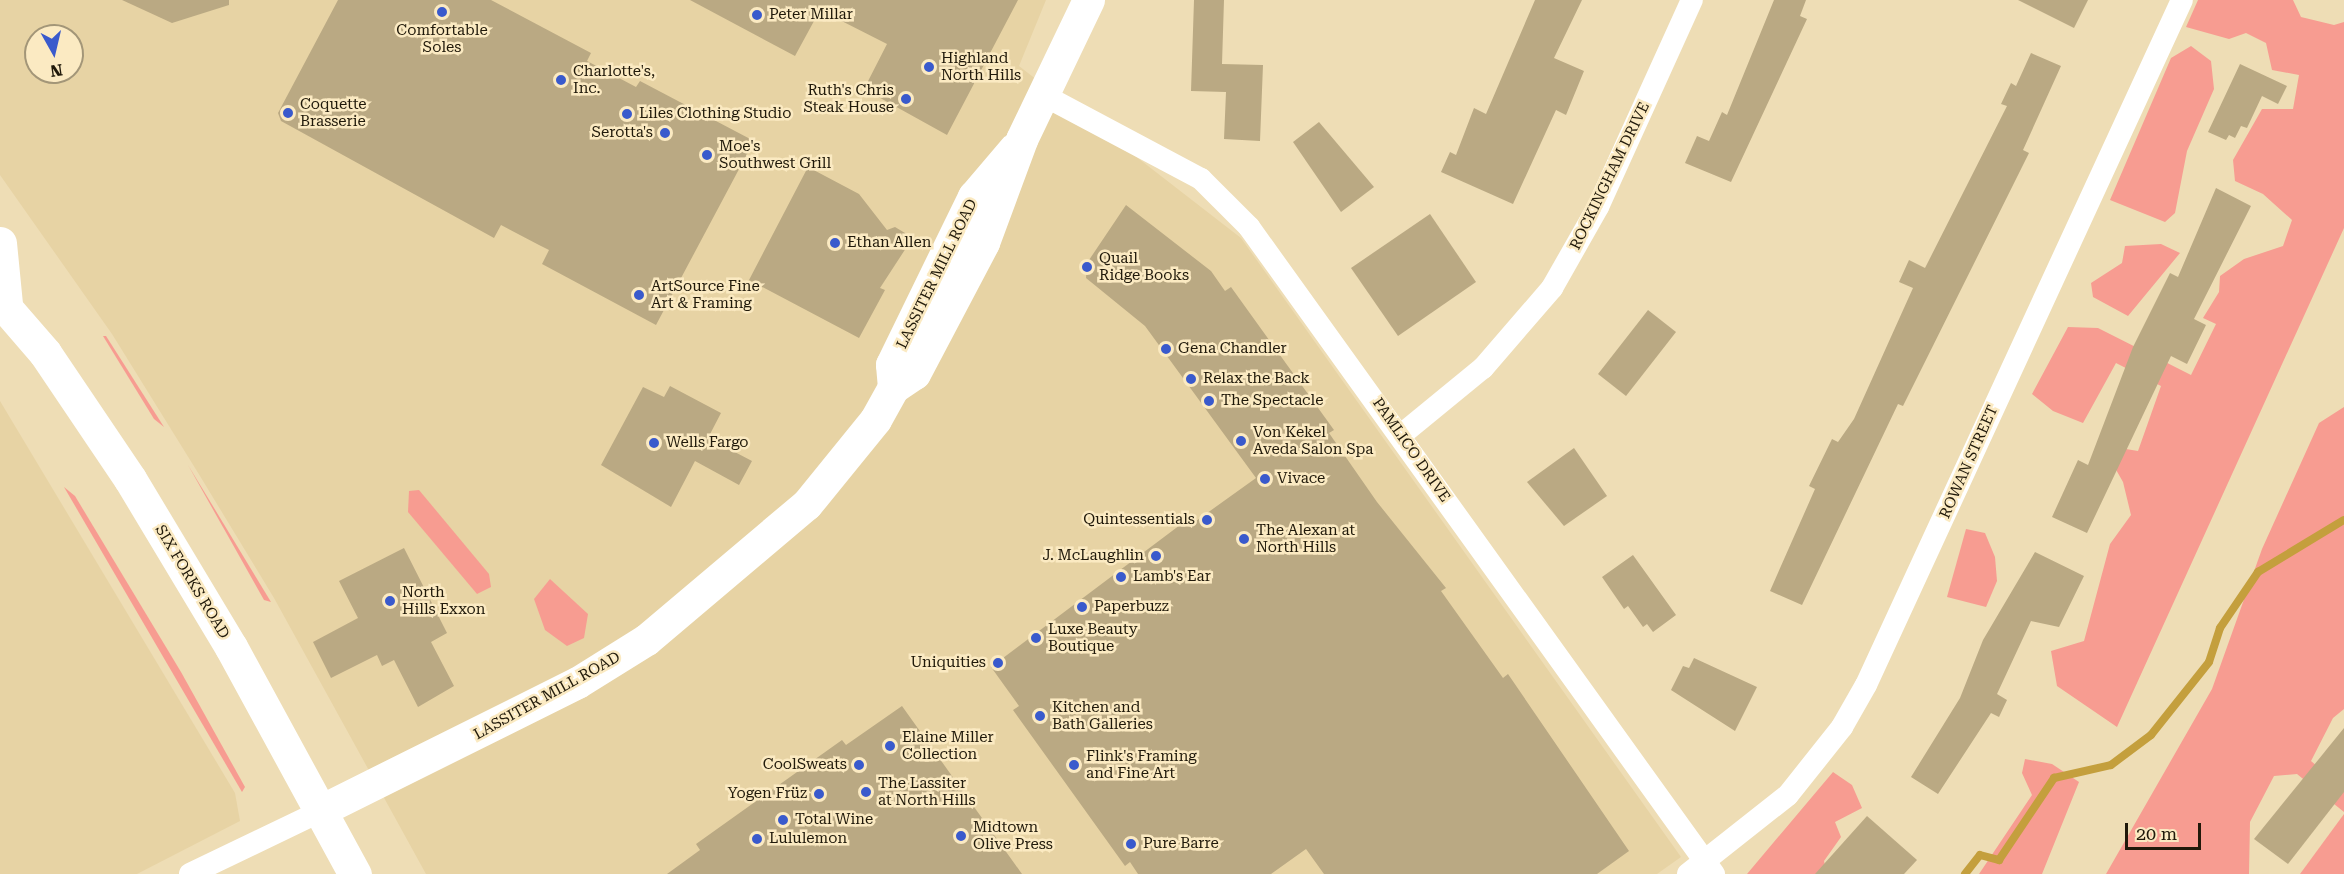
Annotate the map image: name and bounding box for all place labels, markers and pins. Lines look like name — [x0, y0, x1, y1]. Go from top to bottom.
marker: Comfortable Soles — [435, 5, 449, 19]
place label: Peter Millar — [769, 6, 853, 24]
marker: Peter Millar — [750, 8, 764, 22]
place label: Comfortable Soles — [396, 21, 488, 56]
place label: Highland North Hills — [941, 49, 1021, 84]
marker: Highland North Hills — [922, 60, 936, 74]
place label: Charlotte's, Inc. — [573, 62, 655, 97]
marker: Charlotte's, Inc. — [554, 73, 568, 87]
place label: Ruth's Chris Steak House — [803, 81, 894, 116]
marker: Ruth's Chris Steak House — [899, 92, 913, 106]
place label: Coquette Brasserie — [300, 95, 367, 130]
place label: Liles Clothing Studio — [639, 105, 791, 123]
marker: Coquette Brasserie — [281, 106, 295, 120]
marker: Liles Clothing Studio — [620, 107, 634, 121]
place label: Serotta's — [591, 124, 653, 142]
marker: Serotta's — [658, 126, 672, 140]
place label: Moe's Southwest Grill — [719, 137, 831, 172]
marker: Moe's Southwest Grill — [700, 148, 714, 162]
place label: Ethan Allen — [847, 234, 931, 252]
marker: Ethan Allen — [828, 236, 842, 250]
place label: Quail Ridge Books — [1099, 249, 1189, 284]
marker: Quail Ridge Books — [1080, 260, 1094, 274]
place label: ArtSource Fine Art & Framing — [651, 277, 760, 312]
marker: ArtSource Fine Art & Framing — [632, 288, 646, 302]
place label: Gena Chandler — [1178, 340, 1287, 358]
marker: Gena Chandler — [1159, 342, 1173, 356]
place label: Relax the Back — [1203, 370, 1310, 388]
marker: Relax the Back — [1184, 372, 1198, 386]
place label: The Spectacle — [1221, 392, 1323, 410]
marker: The Spectacle — [1202, 394, 1216, 408]
place label: Von Kekel Aveda Salon Spa — [1253, 423, 1373, 458]
place label: Wells Fargo — [666, 434, 749, 452]
marker: Von Kekel Aveda Salon Spa — [1234, 434, 1248, 448]
marker: Wells Fargo — [647, 436, 661, 450]
place label: Vivace — [1277, 470, 1325, 488]
marker: Vivace — [1258, 472, 1272, 486]
place label: Quintessentials — [1083, 511, 1195, 529]
marker: Quintessentials — [1200, 513, 1214, 527]
place label: The Alexan at North Hills — [1256, 521, 1355, 556]
marker: The Alexan at North Hills — [1237, 532, 1251, 546]
place label: J. McLaughlin — [1043, 547, 1144, 565]
marker: J. McLaughlin — [1149, 549, 1163, 563]
place label: Lamb's Ear — [1133, 568, 1211, 586]
marker: Lamb's Ear — [1114, 570, 1128, 584]
place label: North Hills Exxon — [402, 583, 485, 618]
marker: North Hills Exxon — [383, 594, 397, 608]
place label: Paperbuzz — [1094, 598, 1169, 616]
marker: Paperbuzz — [1075, 600, 1089, 614]
place label: Luxe Beauty Boutique — [1048, 620, 1138, 655]
marker: Luxe Beauty Boutique — [1029, 631, 1043, 645]
place label: Uniquities — [910, 654, 986, 672]
marker: Uniquities — [991, 656, 1005, 670]
place label: Kitchen and Bath Galleries — [1052, 698, 1153, 733]
marker: Kitchen and Bath Galleries — [1033, 709, 1047, 723]
place label: Elaine Miller Collection — [902, 728, 994, 763]
marker: Elaine Miller Collection — [883, 739, 897, 753]
place label: Flink's Framing and Fine Art — [1086, 747, 1197, 782]
place label: CoolSweats — [763, 756, 847, 774]
marker: CoolSweats — [852, 758, 866, 772]
marker: Flink's Framing and Fine Art — [1067, 758, 1081, 772]
place label: The Lassiter at North Hills — [878, 774, 976, 809]
place label: Yogen Früz — [727, 785, 807, 803]
marker: The Lassiter at North Hills — [859, 785, 873, 799]
marker: Yogen Früz — [812, 787, 826, 801]
place label: Total Wine — [795, 811, 873, 829]
marker: Total Wine — [776, 813, 790, 827]
place label: Midtown Olive Press — [973, 818, 1053, 853]
marker: Midtown Olive Press — [954, 829, 968, 843]
place label: Lululemon — [769, 830, 847, 848]
marker: Lululemon — [750, 832, 764, 846]
place label: Pure Barre — [1143, 835, 1219, 853]
marker: Pure Barre — [1124, 837, 1138, 851]

